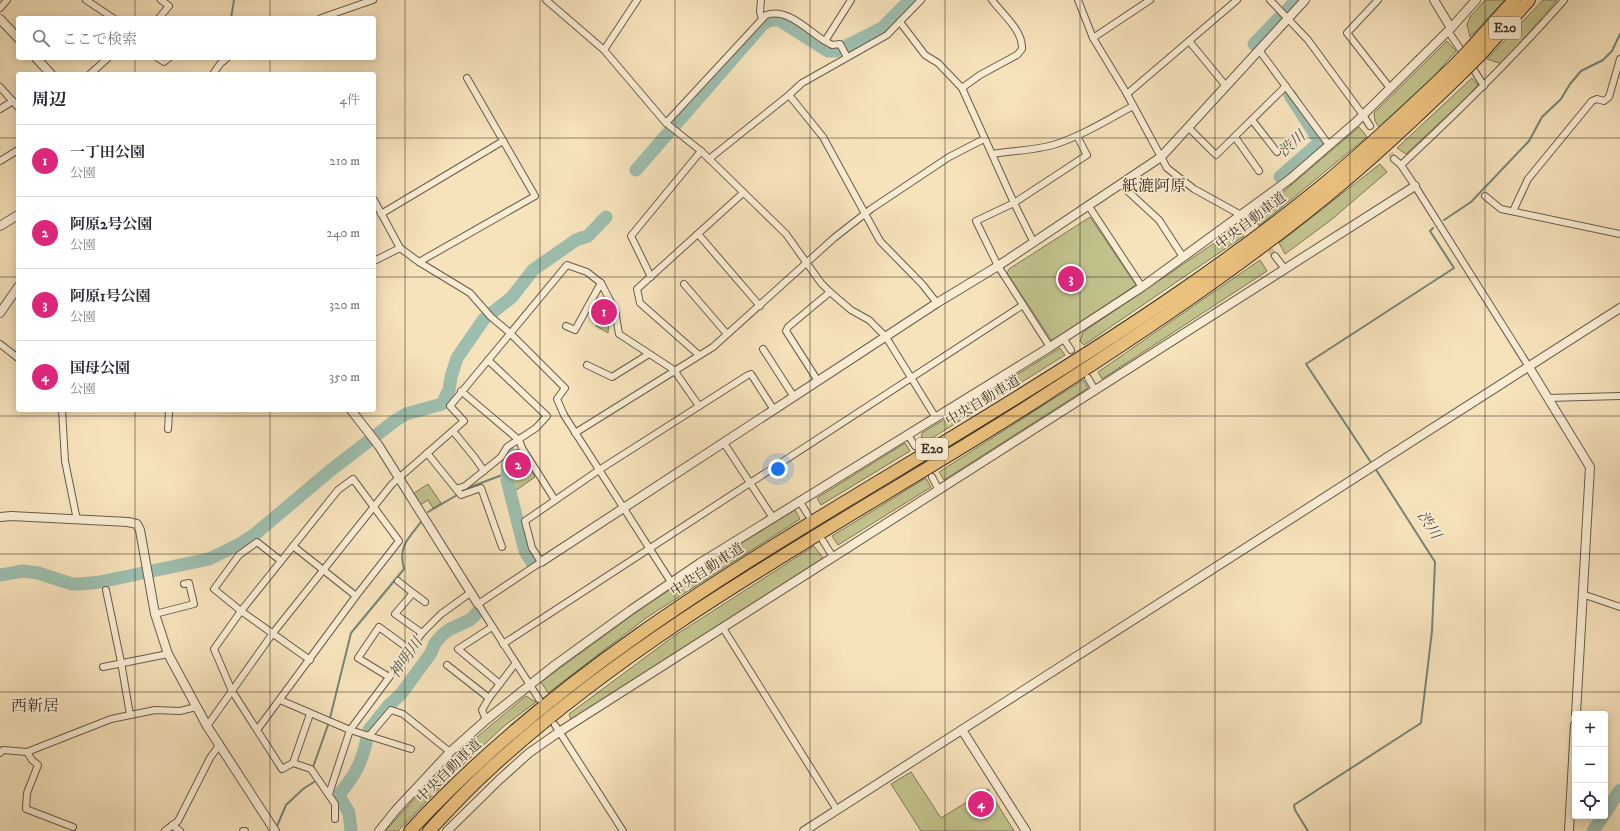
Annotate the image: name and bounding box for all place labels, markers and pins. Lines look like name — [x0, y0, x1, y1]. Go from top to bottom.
pin: 3 — [1058, 264, 1084, 294]
pin: 1 — [591, 297, 617, 327]
pin: 2 — [505, 450, 531, 480]
pin: 4 — [968, 789, 994, 819]

